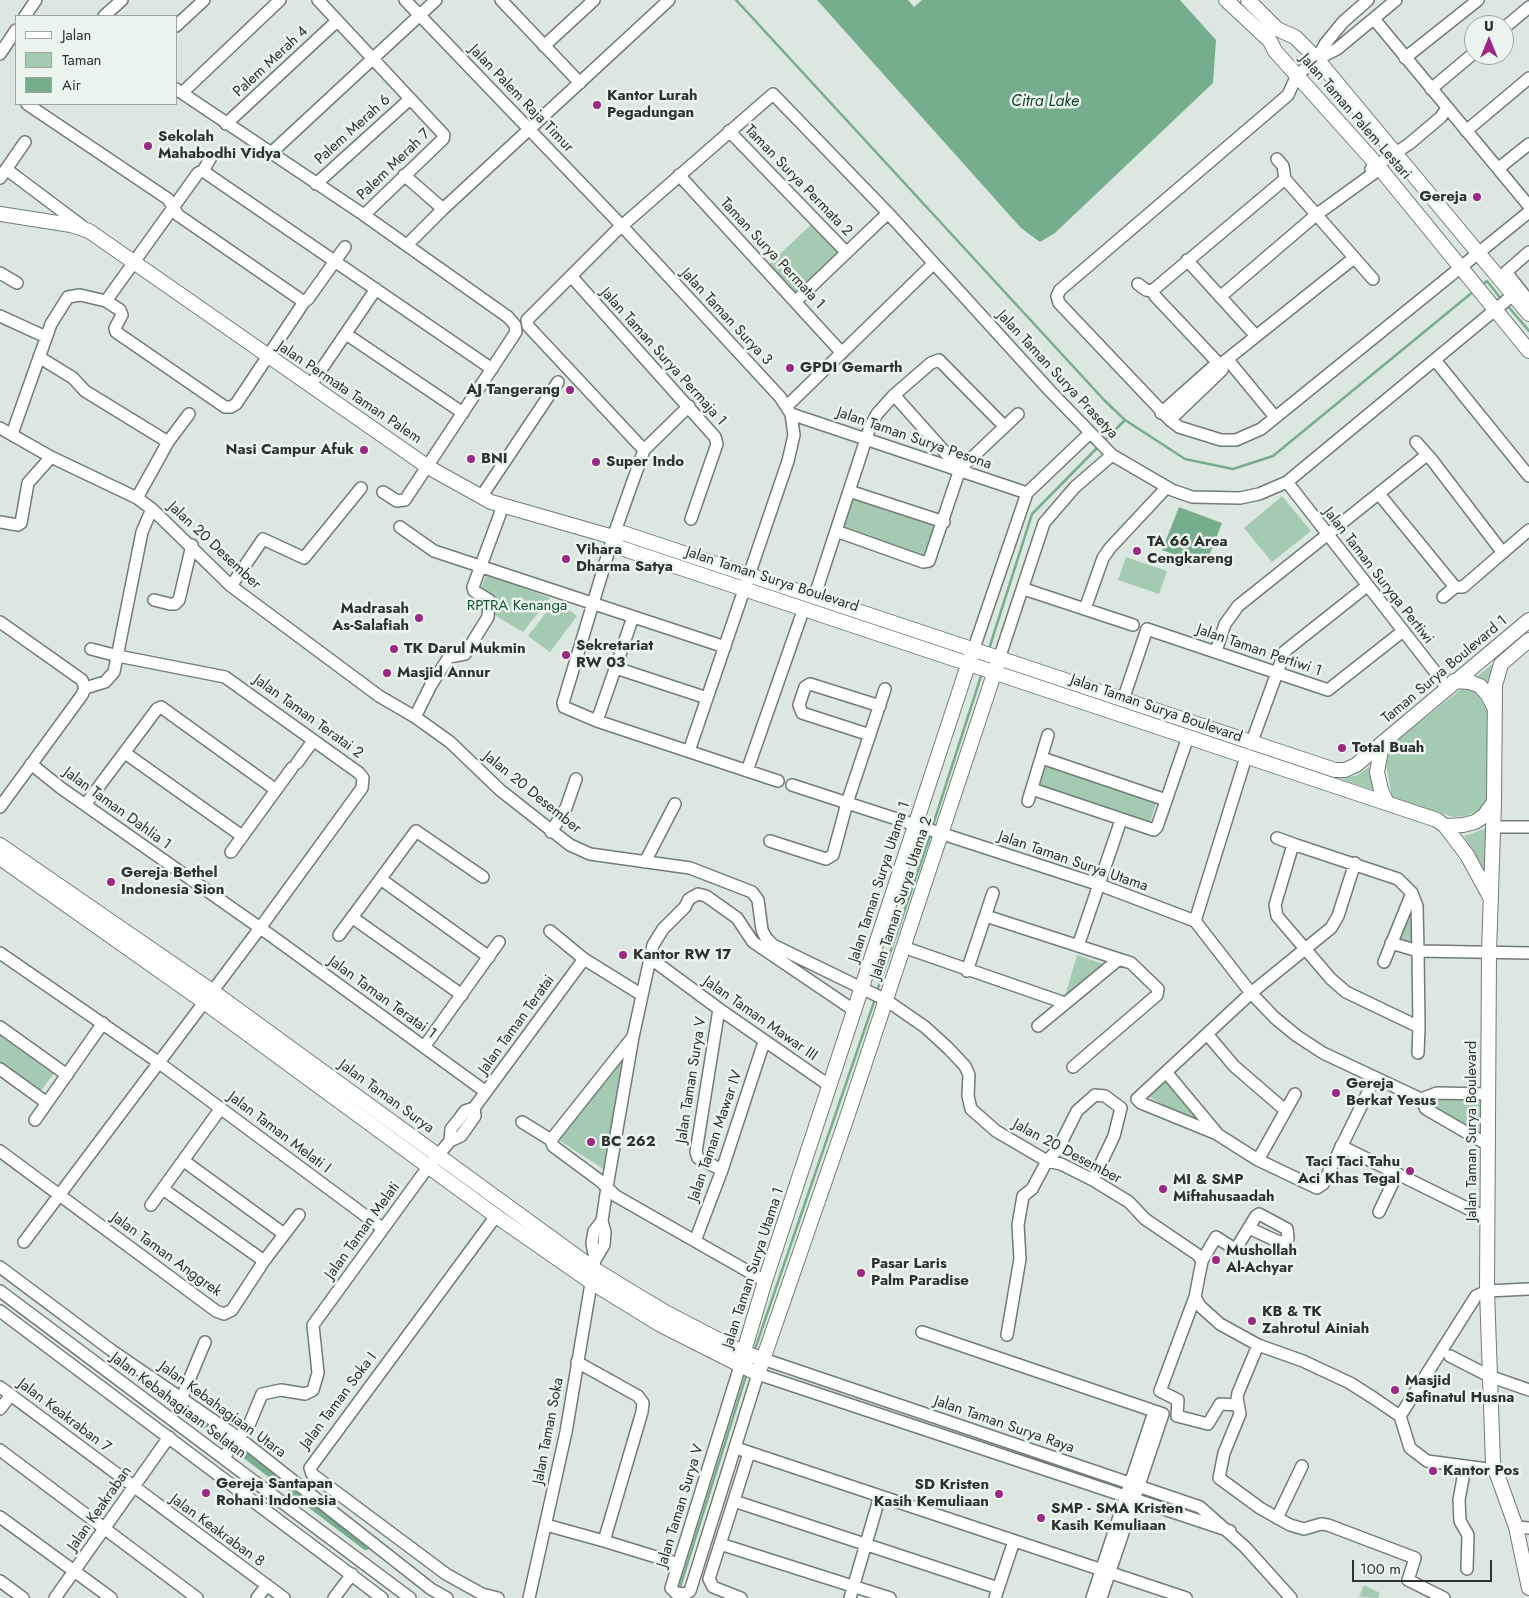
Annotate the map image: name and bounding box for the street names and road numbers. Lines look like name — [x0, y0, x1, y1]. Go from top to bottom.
street label: Palem Merah 4 — [230, 23, 312, 101]
street label: Jalan Palem Raja Timur — [465, 41, 577, 157]
street label: Jalan Taman Palem Lestari — [1296, 51, 1414, 183]
street label: Palem Merah 6 — [311, 91, 395, 169]
street label: Taman Surya Permata 2 — [740, 122, 856, 240]
street label: Palem Merah 7 — [354, 126, 434, 204]
street label: Taman Surya Permata 1 — [716, 195, 828, 313]
street label: Jalan Taman Surya 3 — [676, 265, 776, 369]
street label: Jalan Taman Surya Permaja 1 — [596, 284, 730, 430]
street label: Jalan Taman Surya Prasetya — [993, 307, 1121, 443]
street label: Jalan Permata Taman Palem — [273, 338, 425, 448]
street label: Jalan Taman Surya Pesona — [834, 404, 994, 474]
street label: Jalan 20 Desember — [164, 498, 264, 594]
street label: Jalan Taman Suryqa Pertiwi — [1319, 504, 1437, 648]
street label: Jalan Taman Surya Boulevard — [683, 544, 861, 616]
street label: Taman Surya Boulevard 1 — [1379, 612, 1511, 728]
street label: Jalan Taman Pertiwi 1 — [1194, 621, 1324, 681]
street label: Jalan Taman Teratai 2 — [250, 671, 366, 763]
street label: Jalan Taman Surya Boulevard — [1068, 671, 1244, 747]
street label: Jalan 20 Desember — [479, 748, 585, 838]
street label: Jalan Taman Dahlia 1 — [60, 764, 174, 854]
street label: Jalan Taman Surya Utama 1 — [845, 799, 915, 965]
street label: Jalan Taman Surya Utama 2 — [867, 814, 937, 982]
street label: Jalan Taman Surya Utama — [996, 828, 1150, 896]
street label: Jalan Taman Teratai 1 — [324, 953, 440, 1043]
street label: Jalan Taman Teratai — [475, 972, 559, 1078]
street label: Jalan Taman Mawar III — [699, 973, 821, 1065]
street label: Jalan Taman Surya V — [673, 1016, 711, 1144]
street label: Jalan Taman Surya Boulevard — [1463, 1041, 1481, 1221]
street label: Jalan Taman Surya — [335, 1056, 437, 1138]
street label: Jalan Taman Mawar IV — [685, 1068, 747, 1204]
street label: Jalan Taman Melati I — [224, 1088, 334, 1178]
street label: Jalan 20 Desember — [1009, 1116, 1125, 1188]
street label: Jalan Taman Melati — [322, 1179, 404, 1283]
street label: Jalan Taman Surya Utama 1 — [719, 1185, 789, 1351]
street label: Jalan Taman Anggrek — [107, 1209, 225, 1301]
street label: Jalan Kebahagiaan Selatan — [107, 1349, 249, 1463]
street label: Jalan Taman Soka I — [297, 1349, 381, 1453]
street label: Jalan Kebahagiaan Utara — [155, 1358, 289, 1462]
street label: Jalan Keakraban 7 — [14, 1375, 114, 1457]
street label: Jalan Taman Soka — [530, 1376, 568, 1486]
street label: Jalan Taman Surya Raya — [931, 1393, 1077, 1457]
street label: Jalan Taman Surya V — [654, 1442, 708, 1570]
street label: Jalan Keakraban — [64, 1463, 136, 1555]
street label: Jalan Keakraban 8 — [166, 1491, 268, 1571]

